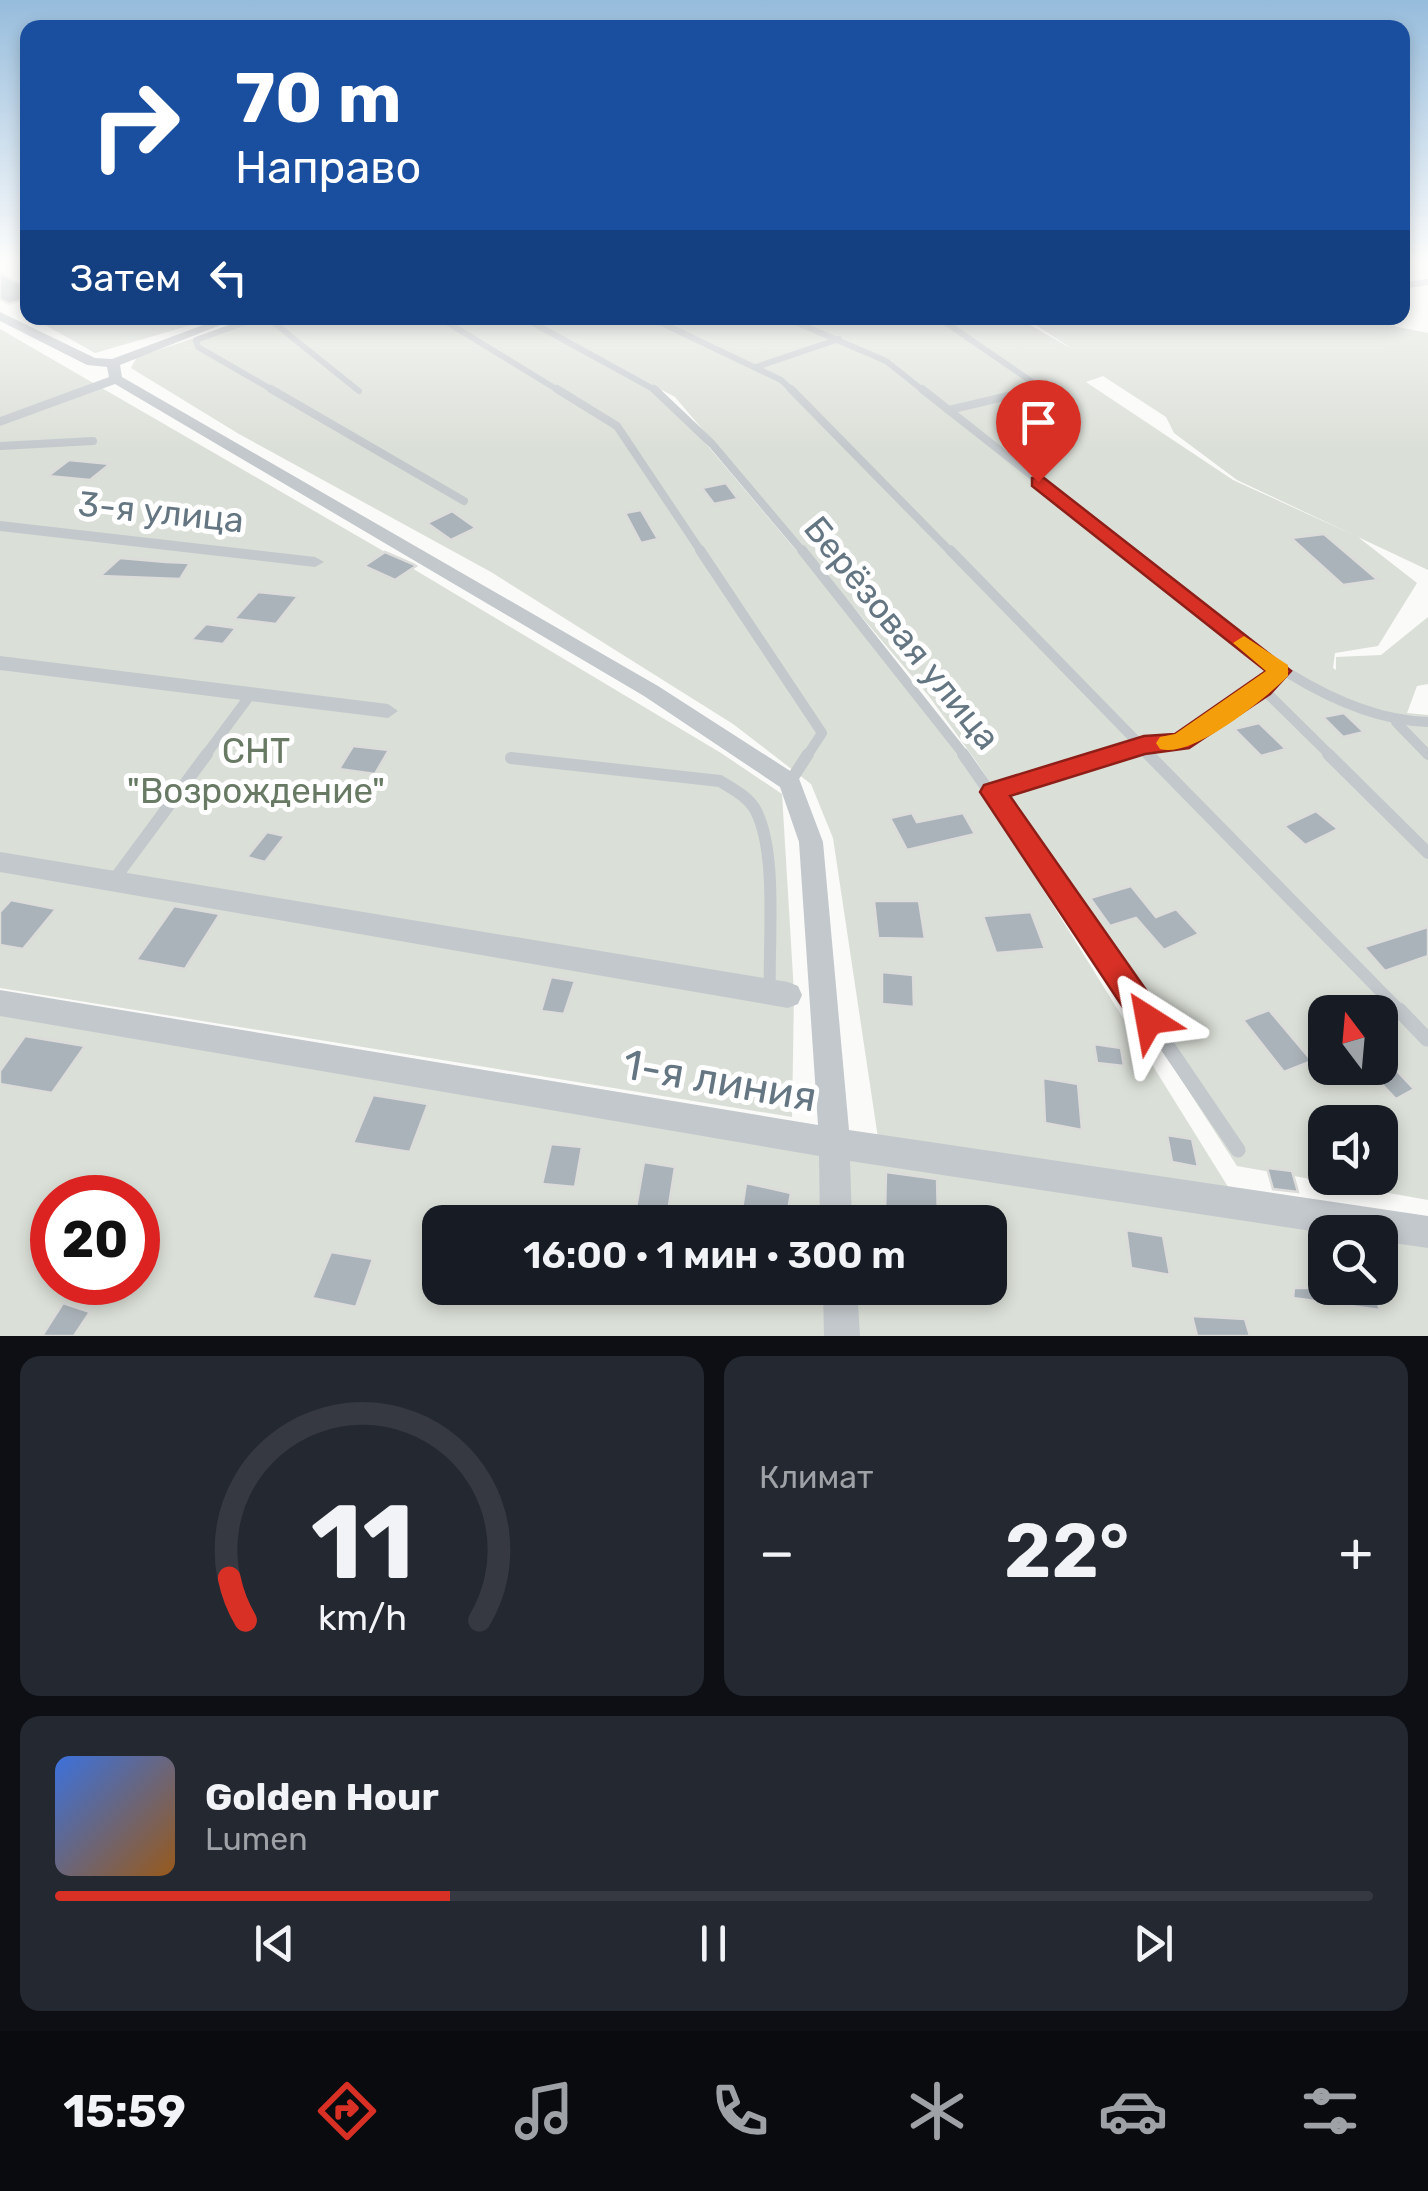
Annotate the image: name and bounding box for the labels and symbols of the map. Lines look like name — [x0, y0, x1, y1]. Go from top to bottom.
pin — [996, 380, 1081, 483]
street label: 3-я улица — [76, 482, 246, 542]
street label: Берёзовая улица — [795, 508, 1009, 758]
park label: СНТ "Возрождение" — [127, 730, 385, 812]
position arrow — [1097, 968, 1201, 1072]
north arrow — [1308, 995, 1398, 1085]
street label: 1-я линия — [619, 1039, 821, 1123]
speed limit sign: 20 — [30, 1175, 160, 1305]

